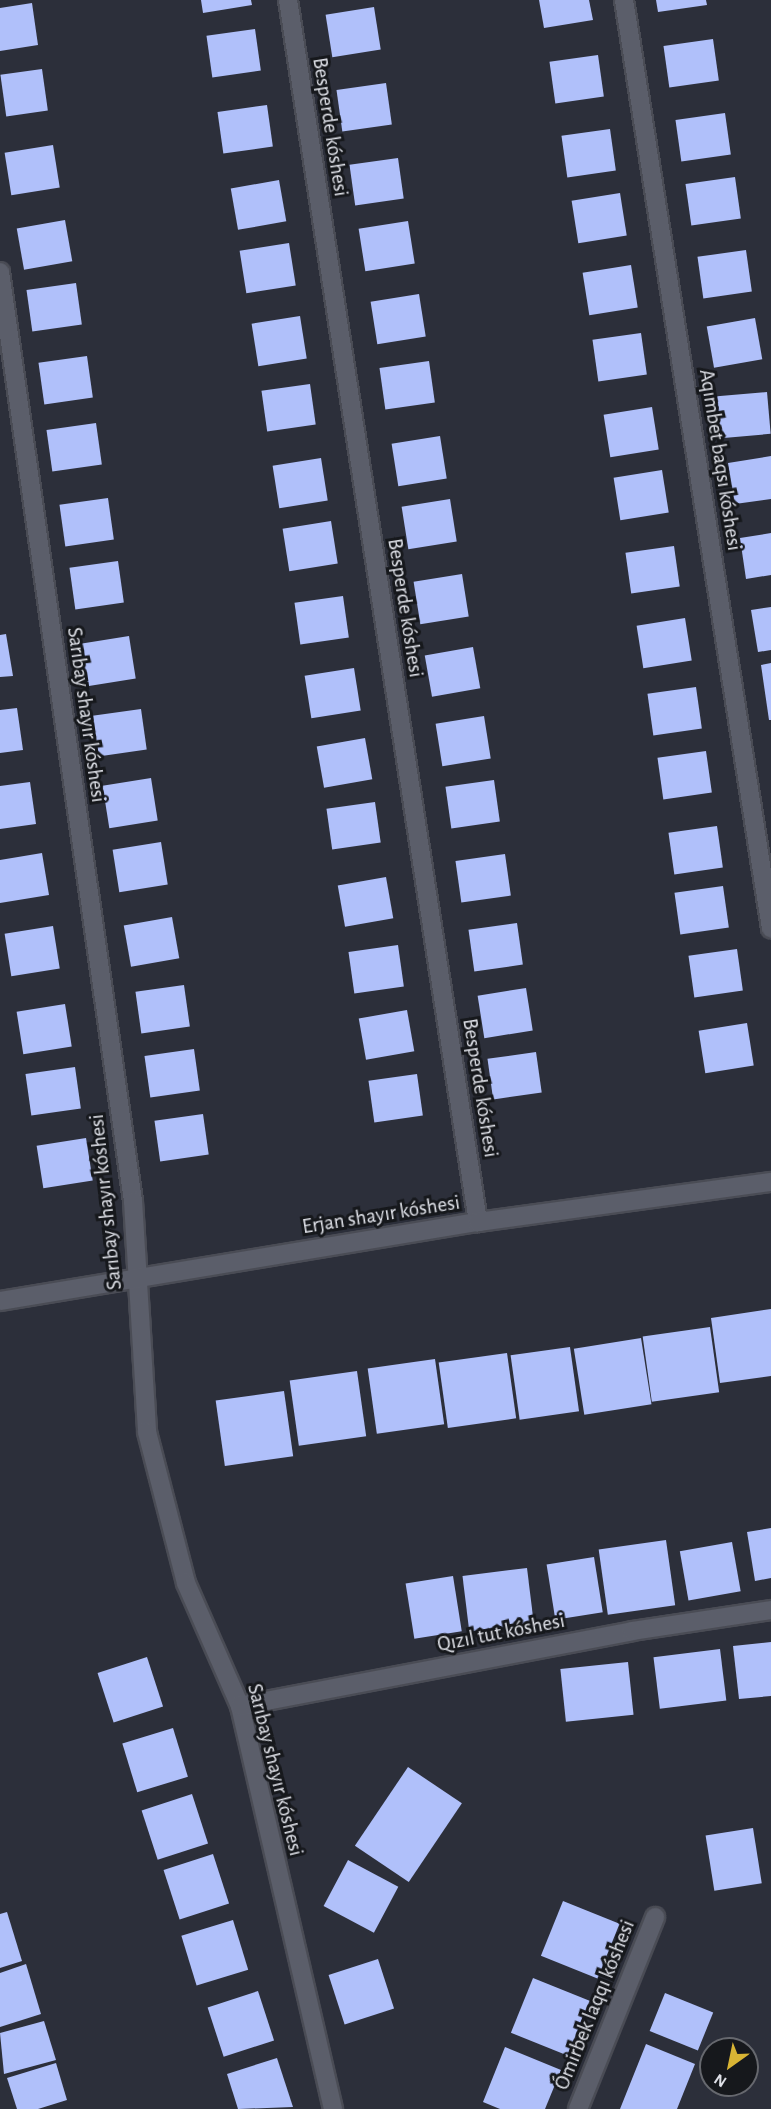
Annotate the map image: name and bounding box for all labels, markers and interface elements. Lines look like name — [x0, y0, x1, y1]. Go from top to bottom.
street label: Besperde kóshesi — [307, 56, 353, 198]
street label: Aqımbet baqsı kóshesi — [693, 368, 747, 552]
street label: Besperde kóshesi — [382, 537, 428, 679]
street label: Sarıbay shayır kóshesi — [61, 626, 111, 804]
street label: Besperde kóshesi — [457, 1017, 503, 1159]
street label: Sarıbay shayır kóshesi — [84, 1113, 128, 1291]
street label: Erjan shayır kóshesi — [300, 1190, 462, 1240]
street label: Qızıl tut kóshesi — [435, 1608, 567, 1658]
street label: Sarıbay shayır kóshesi — [241, 1681, 309, 1859]
street label: Ómirbek laqqı kóshesi — [549, 1916, 641, 2094]
north arrow — [699, 2037, 759, 2097]
text: N — [711, 2071, 729, 2090]

